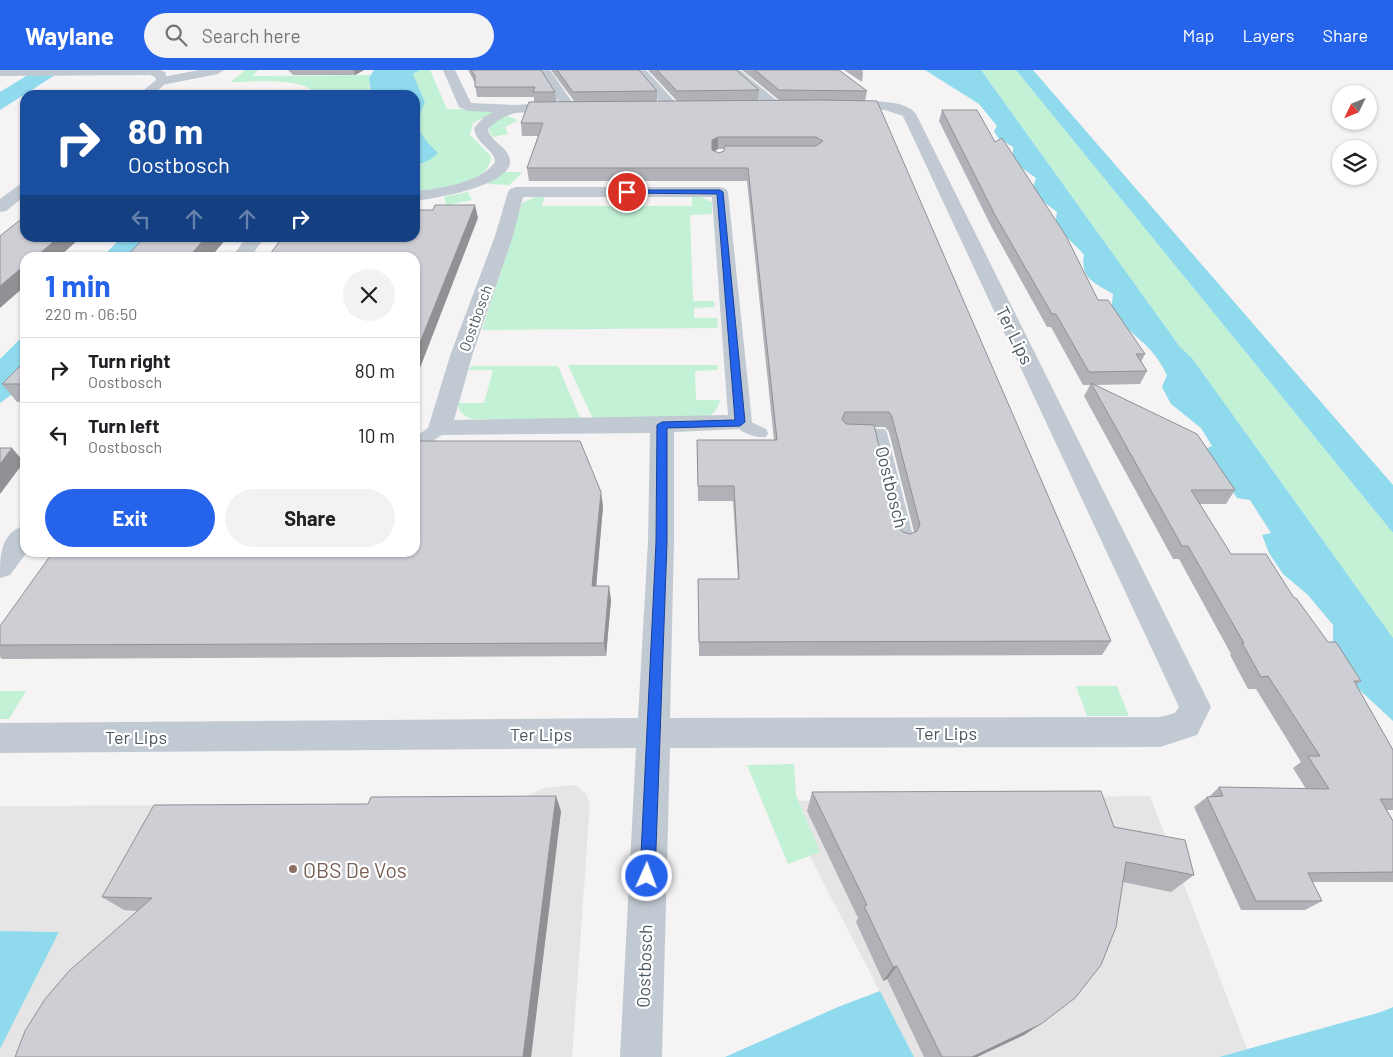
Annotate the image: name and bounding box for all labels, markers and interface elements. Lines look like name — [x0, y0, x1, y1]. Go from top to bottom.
search box — [144, 13, 494, 58]
text: Waylane — [25, 21, 114, 50]
icon: search — [162, 21, 190, 49]
text: Search here — [202, 24, 301, 47]
text: Map — [1182, 24, 1214, 46]
text: Layers — [1242, 24, 1295, 46]
text: Share — [1323, 24, 1368, 46]
north arrow — [1332, 85, 1378, 130]
map controls — [1332, 85, 1377, 185]
text: 80 m — [128, 109, 203, 151]
icon: right — [45, 110, 110, 175]
button: layers — [1332, 140, 1377, 185]
text: Oostbosch — [128, 151, 230, 177]
pin — [606, 171, 648, 213]
icon: arrive — [613, 178, 641, 206]
icon: left — [127, 205, 155, 233]
icon: ahead — [180, 205, 208, 233]
icon: ahead — [233, 205, 261, 233]
icon: right — [286, 205, 314, 233]
text: 1 min — [45, 267, 111, 303]
button: close — [343, 269, 395, 321]
street label: Oostbosch — [455, 282, 495, 354]
street label: Ter Lips — [991, 302, 1039, 368]
text: 220 m · 06:50 — [45, 304, 137, 323]
text: Turn right — [88, 349, 170, 372]
icon: right — [45, 356, 73, 384]
text: 80 m — [355, 359, 395, 382]
text: Oostbosch — [88, 372, 162, 391]
text: Turn left — [88, 414, 159, 437]
icon: left — [45, 421, 73, 449]
text: 10 m — [358, 424, 395, 447]
text: Oostbosch — [88, 437, 162, 456]
street label: Oostbosch — [871, 444, 913, 530]
button: Exit — [45, 489, 215, 547]
button: Share — [225, 489, 395, 547]
street label: Ter Lips — [915, 722, 977, 744]
street label: Ter Lips — [510, 723, 572, 745]
street label: Ter Lips — [105, 726, 167, 748]
position arrow — [620, 849, 672, 901]
place label: OBS De Vos — [303, 857, 407, 882]
marker: OBS De Vos — [287, 863, 299, 875]
street label: Oostbosch — [632, 924, 656, 1008]

